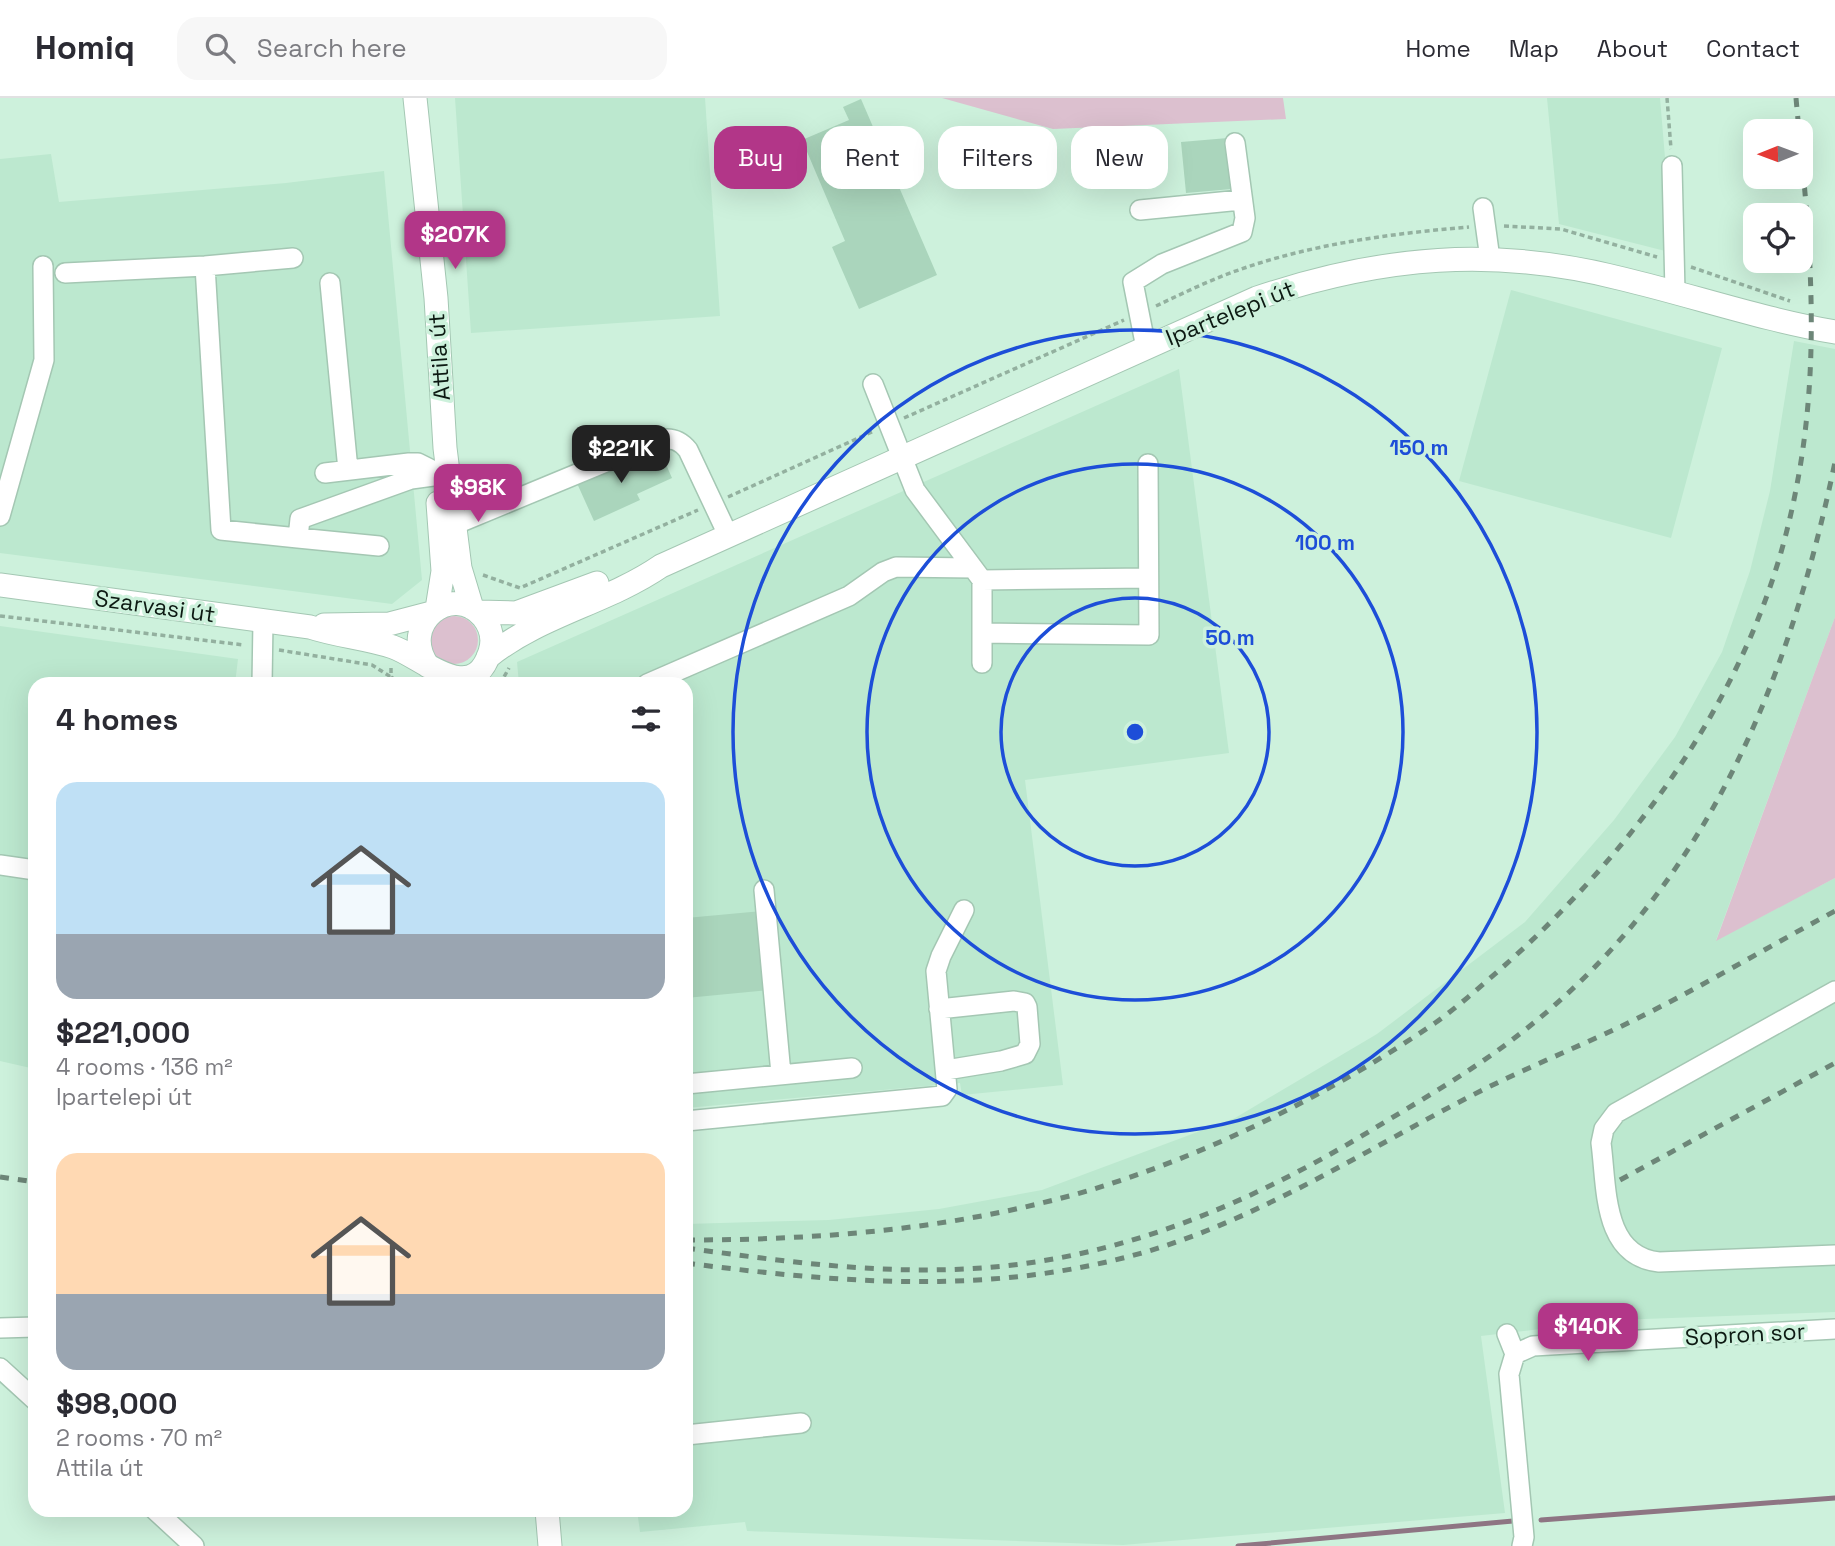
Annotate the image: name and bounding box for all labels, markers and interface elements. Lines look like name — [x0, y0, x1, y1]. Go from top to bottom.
search box — [177, 17, 667, 80]
text: Homiq — [35, 27, 135, 69]
icon: search — [201, 29, 239, 67]
text: Search here — [257, 31, 407, 65]
text: Home — [1405, 33, 1471, 64]
text: Map — [1509, 33, 1559, 64]
text: About — [1597, 33, 1668, 64]
text: Contact — [1706, 33, 1800, 64]
north arrow — [1743, 119, 1813, 189]
map controls — [1743, 119, 1813, 273]
chip: Buy — [714, 126, 807, 189]
chip: Rent — [821, 126, 924, 189]
chip: Filters — [938, 126, 1057, 189]
chip: New — [1071, 126, 1168, 189]
button: locate — [1743, 203, 1813, 273]
pin: $207K — [406, 212, 504, 271]
text: $207K — [420, 219, 490, 249]
street label: Ipartelepi út — [1161, 274, 1299, 352]
street label: Attila út — [421, 312, 457, 402]
pin: $221K — [572, 426, 670, 485]
text: $221K — [588, 433, 654, 463]
text: 150 m — [1390, 434, 1448, 461]
pin: $98K — [437, 464, 519, 524]
text: $98K — [450, 472, 506, 502]
text: 100 m — [1295, 529, 1355, 556]
street label: Szarvasi út — [93, 583, 217, 629]
text: 50 m — [1205, 624, 1255, 651]
text: 4 homes — [56, 700, 178, 739]
icon: filters — [627, 700, 665, 738]
centre of rings — [1123, 720, 1147, 744]
icon: home — [298, 827, 424, 953]
text: $221,000 — [56, 1013, 190, 1052]
text: 4 rooms · 136 m² — [56, 1052, 233, 1082]
text: Ipartelepi út — [56, 1082, 192, 1112]
icon: home — [298, 1198, 424, 1324]
pin: $140K — [1539, 1304, 1637, 1363]
text: $140K — [1554, 1311, 1622, 1341]
street label: Sopron sor — [1684, 1316, 1806, 1352]
text: $98,000 — [56, 1384, 178, 1423]
text: 2 rooms · 70 m² — [56, 1423, 222, 1453]
text: Attila út — [56, 1453, 144, 1483]

